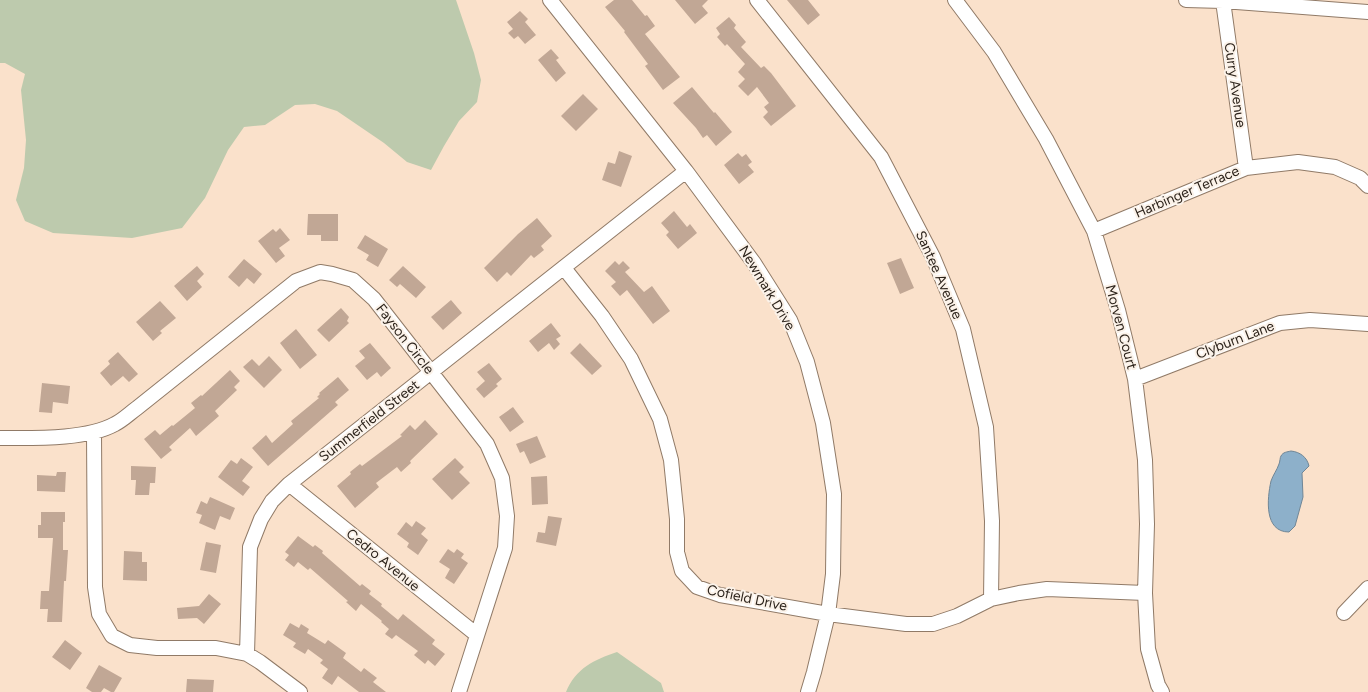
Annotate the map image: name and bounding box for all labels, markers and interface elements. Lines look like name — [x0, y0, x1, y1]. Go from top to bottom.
street label: Curry Avenue — [1221, 41, 1249, 129]
street label: Harbinger Terrace — [1132, 162, 1242, 222]
street label: Santee Avenue — [912, 228, 966, 322]
street label: Newmark Drive — [735, 243, 799, 334]
street label: Morven Court — [1102, 283, 1140, 371]
street label: Fayson Circle — [372, 301, 438, 378]
street label: Clyburn Lane — [1193, 317, 1277, 363]
street label: Summerfield Street — [315, 377, 423, 465]
street label: Cedro Avenue — [343, 525, 423, 595]
street label: Cofield Drive — [705, 581, 789, 615]

